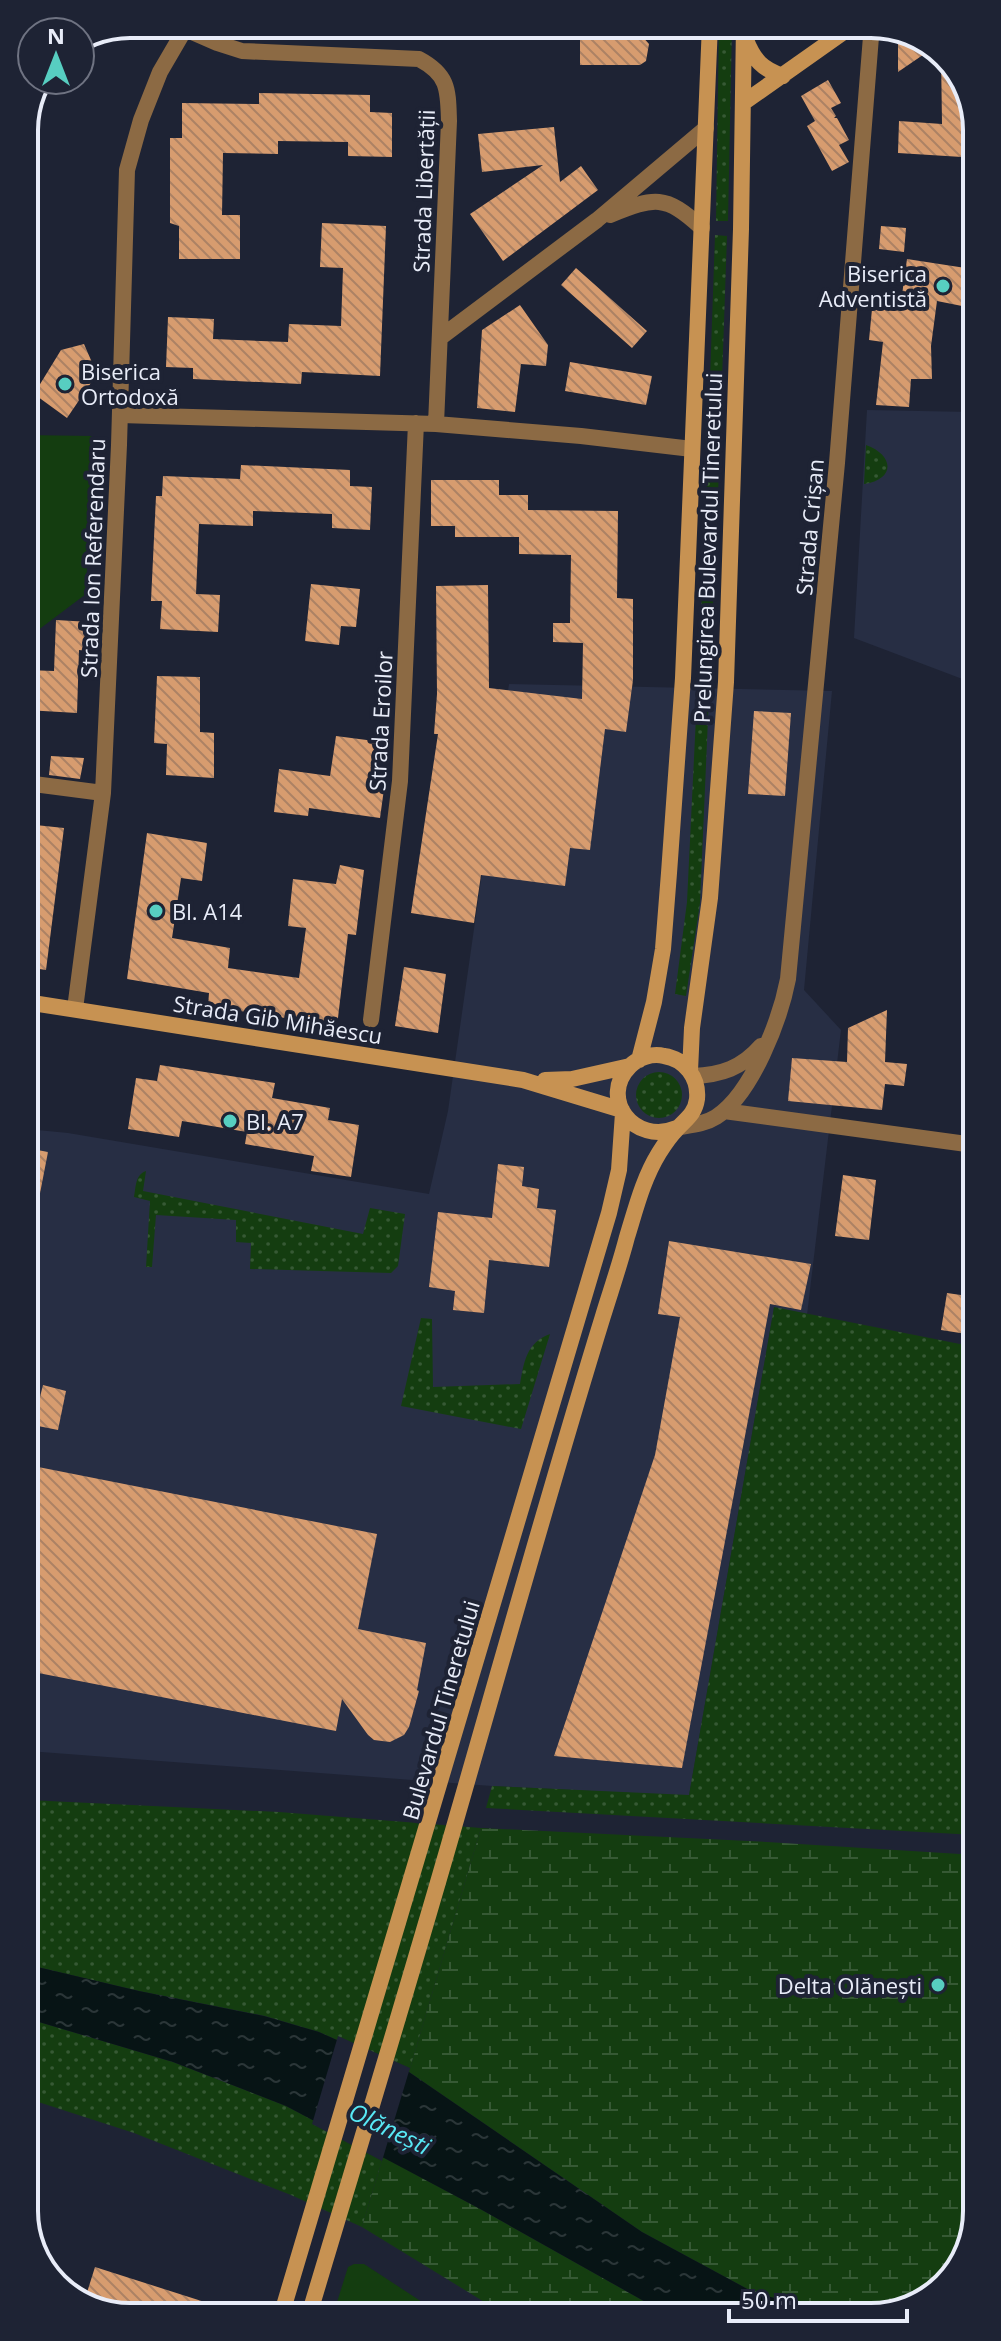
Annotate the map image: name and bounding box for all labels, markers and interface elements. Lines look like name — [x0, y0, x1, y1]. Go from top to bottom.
north arrow — [16, 16, 96, 96]
text: N — [47, 20, 65, 50]
street label: Strada Libertății — [405, 109, 441, 273]
place label: Biserica Adventistă — [819, 258, 927, 313]
marker: Biserica Adventistă — [934, 277, 952, 295]
place label: Biserica Ortodoxă — [81, 356, 179, 411]
street label: Prelungirea Bulevardul Tineretului — [686, 372, 728, 724]
marker: Biserica Ortodoxă — [56, 375, 74, 393]
street label: Strada Ion Referendaru — [73, 438, 111, 678]
street label: Strada Crișan — [788, 457, 830, 597]
street label: Strada Eroilor — [361, 650, 399, 792]
place label: Bl. A14 — [172, 896, 243, 926]
marker: Bl. A14 — [147, 902, 165, 920]
street label: Strada Gib Mihăescu — [171, 988, 385, 1050]
place label: Bl. A7 — [246, 1106, 304, 1136]
marker: Bl. A7 — [221, 1112, 239, 1130]
street label: Bulevardul Tineretului — [394, 1597, 486, 1823]
place label: Delta Olănești — [778, 1970, 922, 2000]
marker: Delta Olănești — [929, 1976, 947, 1994]
water label: Olănești — [344, 2094, 437, 2162]
scale bar — [729, 2273, 907, 2323]
text: 50 m — [741, 2283, 797, 2316]

